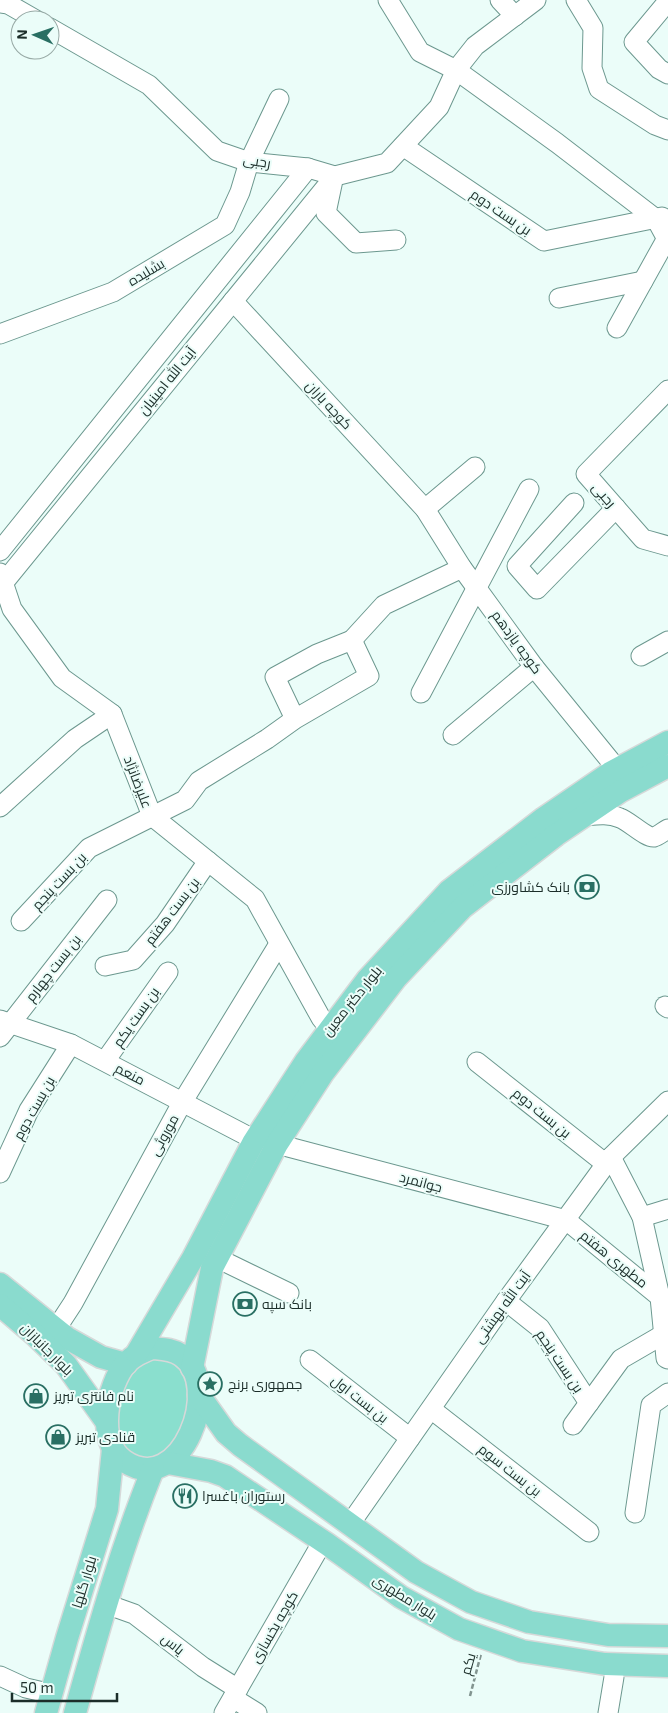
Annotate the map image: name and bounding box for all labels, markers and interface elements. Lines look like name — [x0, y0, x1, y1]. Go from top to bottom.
north arrow — [10, 10, 60, 60]
text: N — [13, 29, 30, 40]
street label: رجبی — [242, 150, 272, 171]
street label: بن بست دوم — [466, 185, 535, 240]
street label: بشلیده — [124, 254, 167, 289]
street label: آیت الله امینیان — [134, 343, 199, 418]
street label: کوچه باران — [301, 377, 356, 434]
street label: رجبی — [589, 479, 620, 511]
street label: کوچه یازدهم — [487, 607, 546, 678]
street label: علیرضانژاد — [121, 753, 156, 811]
street label: بن بست پنجم — [28, 848, 91, 914]
street label: بن بست هفتم — [141, 873, 204, 949]
bank icon: بانک کشاورزی — [574, 874, 600, 900]
place label: بانک کشاورزی — [491, 878, 570, 895]
street label: بن بست چهارم — [21, 931, 86, 1006]
street label: بلوار دکتر معین — [318, 962, 385, 1039]
street label: بن بست یکم — [109, 984, 164, 1051]
street label: منعم — [112, 1059, 148, 1090]
street label: بن بست دوم — [9, 1073, 60, 1144]
street label: بن بست دوم — [508, 1084, 575, 1143]
street label: موروثی — [145, 1111, 182, 1158]
street label: جوانمرد — [398, 1168, 444, 1195]
street label: مطهری هفتم — [576, 1226, 652, 1293]
street label: آیت الله بهشتی — [470, 1267, 534, 1346]
bank icon: بانک سپه — [232, 1291, 258, 1317]
place label: بانک سپه — [262, 1295, 312, 1314]
street label: بلوار جانبازان — [18, 1319, 77, 1378]
street label: بن بست پنجم — [531, 1326, 588, 1397]
place icon: جمهوری برنج — [197, 1371, 223, 1397]
street label: بن بست اول — [328, 1371, 392, 1427]
place label: جمهوری برنج — [228, 1375, 302, 1393]
shop icon: نام فانتزی تبریز — [23, 1383, 49, 1409]
place label: نام فانتزی تبریز — [53, 1387, 134, 1406]
shop icon: قنادی تبریز — [45, 1424, 71, 1450]
place label: قنادی تبریز — [75, 1428, 135, 1445]
street label: بن بست سوم — [474, 1440, 545, 1501]
restaurant icon: رستوران باغسرا — [172, 1483, 198, 1509]
place label: رستوران باغسرا — [202, 1487, 285, 1504]
street label: بلوار گلها — [68, 1554, 100, 1610]
street label: بلوار مطهری — [370, 1570, 440, 1623]
street label: کوچه یخسازی — [246, 1588, 303, 1667]
street label: یاس — [158, 1629, 189, 1658]
street label: یکم — [456, 1651, 481, 1677]
scale bar — [12, 1670, 118, 1702]
text: 50 m — [20, 1678, 54, 1696]

